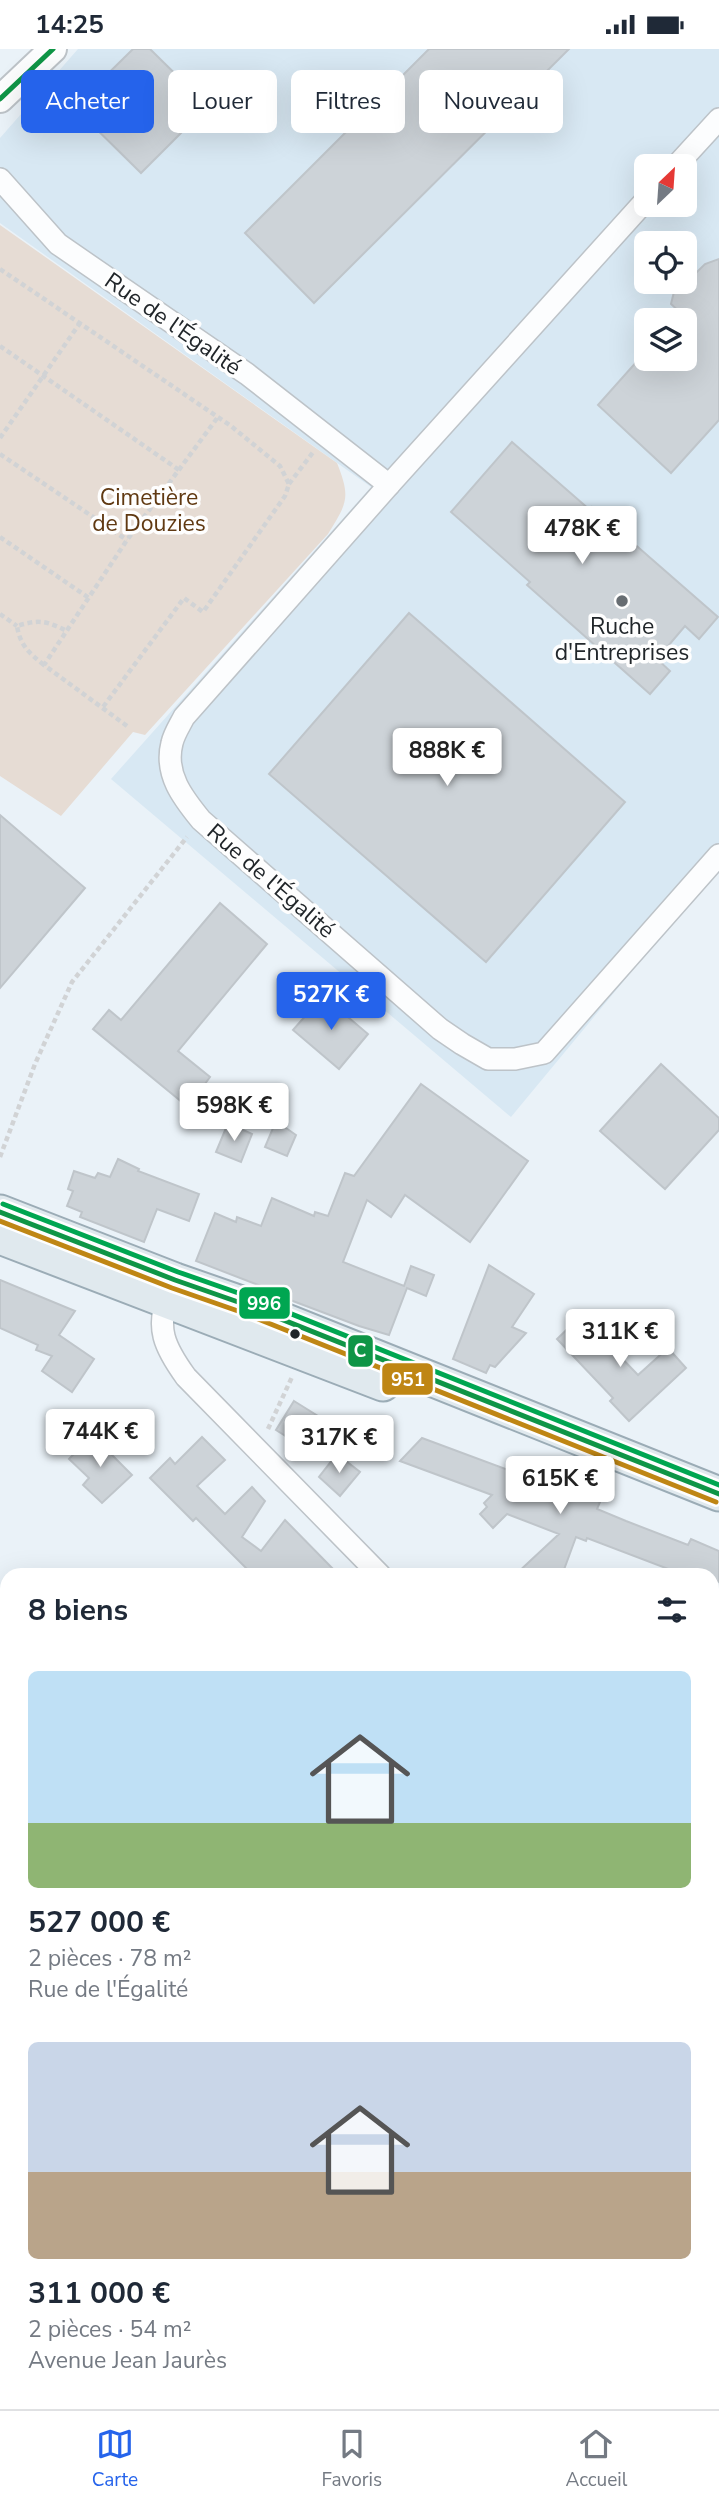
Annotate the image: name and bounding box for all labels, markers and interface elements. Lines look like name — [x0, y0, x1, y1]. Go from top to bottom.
text: 14:25 — [35, 7, 104, 42]
chip: Acheter — [21, 70, 154, 133]
chip: Louer — [168, 70, 277, 133]
chip: Filtres — [291, 70, 405, 133]
chip: Nouveau — [419, 70, 563, 133]
north arrow — [634, 154, 696, 217]
map controls — [634, 154, 697, 371]
button: locate — [634, 231, 697, 294]
street label: Rue de l'Égalité — [98, 265, 248, 383]
button: layers — [634, 308, 697, 371]
park label: Cimetière de Douzies — [92, 482, 206, 539]
pin: 478K € — [525, 507, 639, 566]
text: 478K € — [544, 513, 620, 544]
marker: Ruche d'Entreprises — [614, 593, 630, 609]
place label: Ruche d'Entreprises — [555, 611, 689, 668]
pin: 888K € — [390, 729, 504, 788]
text: 888K € — [409, 735, 485, 766]
street label: Rue de l'Égalité — [200, 817, 342, 945]
pin: 527K € — [274, 972, 388, 1032]
text: 527K € — [293, 979, 369, 1010]
pin: 598K € — [177, 1083, 291, 1143]
text: 598K € — [196, 1090, 272, 1121]
line badge: 996 — [238, 1286, 291, 1320]
text: 996 — [247, 1291, 281, 1317]
pin: 311K € — [563, 1309, 677, 1369]
text: 311K € — [582, 1316, 658, 1347]
unlabelled marker — [288, 1327, 302, 1341]
line badge: C — [347, 1334, 374, 1368]
text: C — [354, 1338, 367, 1364]
line badge: 951 — [381, 1362, 434, 1396]
text: 951 — [391, 1367, 425, 1393]
pin: 744K € — [43, 1409, 157, 1469]
pin: 317K € — [282, 1415, 396, 1475]
text: 744K € — [62, 1416, 138, 1447]
text: 317K € — [301, 1422, 377, 1453]
pin: 615K € — [503, 1457, 617, 1516]
text: 615K € — [522, 1463, 598, 1494]
text: 8 biens — [28, 1590, 128, 1631]
icon: filters — [653, 1591, 691, 1629]
icon: home — [297, 1716, 423, 1842]
text: 527 000 € — [28, 1902, 170, 1943]
text: 2 pièces · 78 m² — [28, 1943, 191, 1974]
text: Rue de l'Égalité — [28, 1974, 188, 2005]
icon: home — [297, 2087, 423, 2213]
text: 311 000 € — [28, 2273, 170, 2314]
text: 2 pièces · 54 m² — [28, 2314, 191, 2345]
text: Avenue Jean Jaurès — [28, 2345, 227, 2376]
tab: Carte — [92, 2425, 138, 2493]
tab: Favoris — [321, 2425, 382, 2493]
tab: Accueil — [565, 2425, 627, 2493]

